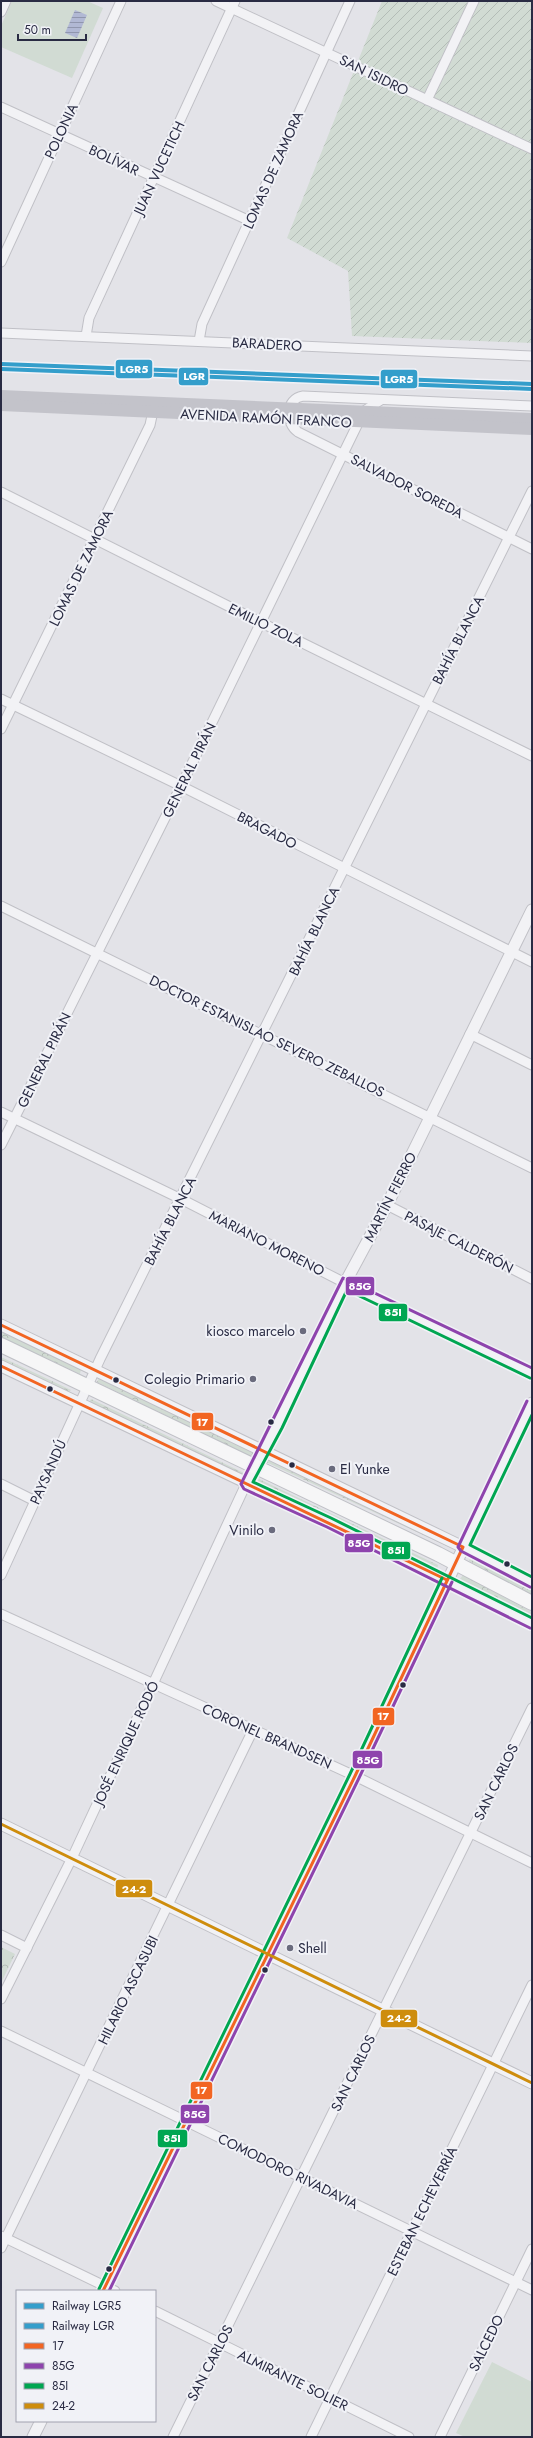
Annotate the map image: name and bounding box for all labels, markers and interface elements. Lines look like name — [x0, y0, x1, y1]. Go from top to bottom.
scale bar — [18, 16, 86, 42]
text: 50 m — [24, 21, 51, 39]
street label: SAN ISIDRO — [336, 50, 412, 100]
street label: POLONIA — [39, 99, 83, 162]
street label: LOMAS DE ZAMORA — [238, 107, 308, 232]
street label: JUAN VUCETICH — [128, 118, 189, 220]
street label: BOLÍVAR — [86, 140, 143, 180]
street label: BARADERO — [232, 332, 302, 356]
line badge: LGR5 — [115, 359, 153, 379]
text: LGR5 — [120, 361, 148, 377]
line badge: LGR — [178, 367, 209, 386]
text: LGR — [183, 368, 206, 384]
line badge: LGR5 — [380, 369, 418, 389]
text: LGR5 — [385, 371, 413, 387]
street label: AVENIDA RAMÓN FRANCO — [180, 404, 352, 432]
street label: SALVADOR SOREDA — [347, 449, 468, 523]
street label: LOMAS DE ZAMORA — [44, 506, 118, 630]
street label: BAHÍA BLANCA — [427, 592, 489, 688]
street label: EMILIO ZOLA — [225, 598, 308, 652]
street label: GENERAL PIRÁN — [157, 719, 221, 821]
street label: BRAGADO — [234, 806, 300, 854]
street label: BAHÍA BLANCA — [284, 882, 345, 979]
street label: DOCTOR ESTANISLAO SEVERO ZEBALLOS — [146, 970, 388, 1102]
street label: GENERAL PIRÁN — [12, 1009, 76, 1111]
street label: MARTÍN FIERRO — [359, 1149, 421, 1245]
street label: BAHÍA BLANCA — [139, 1173, 201, 1269]
street label: MARIANO MORENO — [206, 1205, 328, 1281]
street label: PASAJE CALDERÓN — [401, 1206, 517, 1278]
line badge: 85G — [345, 1276, 375, 1296]
text: 85G — [349, 1278, 372, 1294]
line badge: 85I — [378, 1303, 408, 1322]
text: 85I — [384, 1304, 402, 1320]
place label: kiosco marcelo — [206, 1321, 295, 1341]
marker: kiosco marcelo — [298, 1326, 308, 1336]
place label: Colegio Primario — [144, 1369, 245, 1389]
marker: Colegio Primario — [248, 1374, 258, 1384]
unlabelled marker — [111, 1375, 121, 1385]
unlabelled marker — [45, 1384, 55, 1394]
line badge: 17 — [191, 1412, 214, 1431]
text: 17 — [196, 1414, 208, 1430]
unlabelled marker — [266, 1417, 276, 1427]
street label: PAYSANDÚ — [25, 1436, 71, 1508]
place label: El Yunke — [340, 1459, 390, 1479]
unlabelled marker — [287, 1460, 297, 1470]
marker: El Yunke — [327, 1464, 337, 1474]
place label: Vinilo — [229, 1520, 264, 1540]
marker: Vinilo — [267, 1525, 277, 1535]
line badge: 85G — [344, 1533, 374, 1553]
text: 85G — [348, 1535, 371, 1551]
line badge: 85I — [381, 1541, 411, 1560]
text: 85I — [387, 1542, 405, 1558]
unlabelled marker — [502, 1559, 512, 1569]
street label: JOSÉ ENRIQUE RODÓ — [88, 1678, 164, 1810]
unlabelled marker — [398, 1680, 408, 1690]
street label: CORONEL BRANDSEN — [199, 1698, 335, 1774]
line badge: 17 — [372, 1707, 395, 1726]
text: 17 — [377, 1708, 389, 1724]
street label: SAN CARLOS — [469, 1740, 523, 1824]
line badge: 85G — [352, 1750, 383, 1769]
text: 85G — [357, 1752, 380, 1768]
line badge: 24-2 — [115, 1879, 153, 1898]
text: 24-2 — [122, 1881, 146, 1897]
street label: HILARIO ASCASUBI — [93, 1932, 163, 2048]
place label: Shell — [298, 1938, 327, 1958]
marker: Shell — [285, 1943, 295, 1953]
unlabelled marker — [260, 1965, 270, 1975]
line badge: 24-2 — [380, 2009, 418, 2028]
text: 24-2 — [387, 2010, 411, 2026]
street label: SAN CARLOS — [326, 2031, 380, 2115]
line badge: 17 — [190, 2081, 213, 2100]
text: 17 — [195, 2082, 207, 2098]
line badge: 85G — [180, 2104, 210, 2124]
text: 85G — [184, 2106, 207, 2122]
street label: COMODORO RIVADAVIA — [214, 2128, 362, 2214]
line badge: 85I — [157, 2129, 188, 2148]
text: 85I — [163, 2130, 181, 2146]
street label: ESTEBAN ECHEVERRÍA — [382, 2142, 462, 2279]
unlabelled marker — [104, 2264, 114, 2274]
legend — [16, 2290, 156, 2422]
text: Railway LGR5 — [52, 2297, 121, 2315]
street label: SALCEDO — [464, 2311, 508, 2375]
text: Railway LGR — [52, 2317, 114, 2335]
street label: SAN CARLOS — [182, 2321, 238, 2405]
text: 17 — [52, 2337, 64, 2355]
street label: ALMIRANTE SOLIER — [234, 2345, 352, 2416]
text: 85G — [52, 2357, 75, 2375]
text: 85I — [52, 2377, 68, 2395]
text: 24-2 — [52, 2397, 75, 2415]

